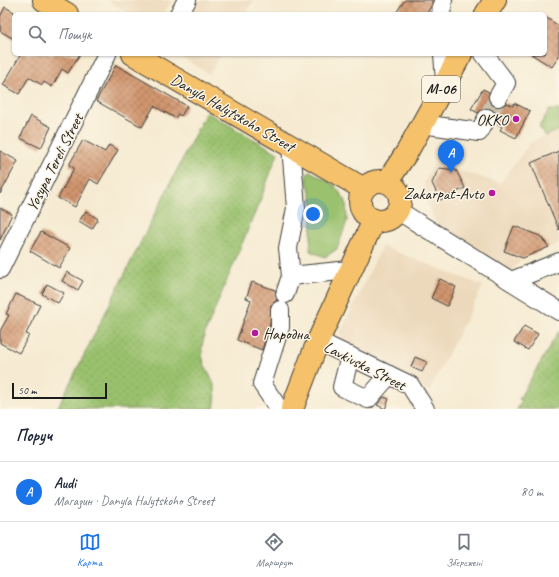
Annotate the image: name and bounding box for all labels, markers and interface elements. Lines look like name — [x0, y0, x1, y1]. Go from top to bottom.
search box — [12, 12, 547, 56]
icon: search — [26, 23, 48, 45]
text: Пошук — [58, 25, 91, 44]
street label: Danyla Halytskoho Street — [167, 69, 300, 158]
road number: М-06 — [422, 76, 460, 102]
street label: Yosypa Tereli Street — [22, 109, 89, 214]
place label: OKKO — [476, 110, 510, 130]
marker: OKKO — [511, 114, 521, 124]
pin: A — [438, 140, 464, 173]
place label: Zakarpat-Avto — [404, 184, 485, 204]
marker: Zakarpat-Avto — [487, 188, 497, 198]
your location — [303, 204, 323, 224]
place label: Народна — [263, 324, 310, 344]
marker: Народна — [250, 328, 260, 338]
street label: Lavkivska Street — [320, 337, 410, 396]
scale bar — [12, 381, 107, 400]
text: 50 m — [18, 383, 37, 397]
text: Поруч — [16, 425, 52, 446]
text: Audi — [54, 474, 76, 493]
text: A — [26, 484, 32, 500]
text: 80 m — [521, 484, 543, 500]
text: Магазин · Danyla Halytskoho Street — [54, 493, 214, 509]
tab: Карта — [77, 531, 102, 569]
tab: Маршрут — [256, 531, 292, 569]
tab: Збережені — [446, 531, 482, 569]

